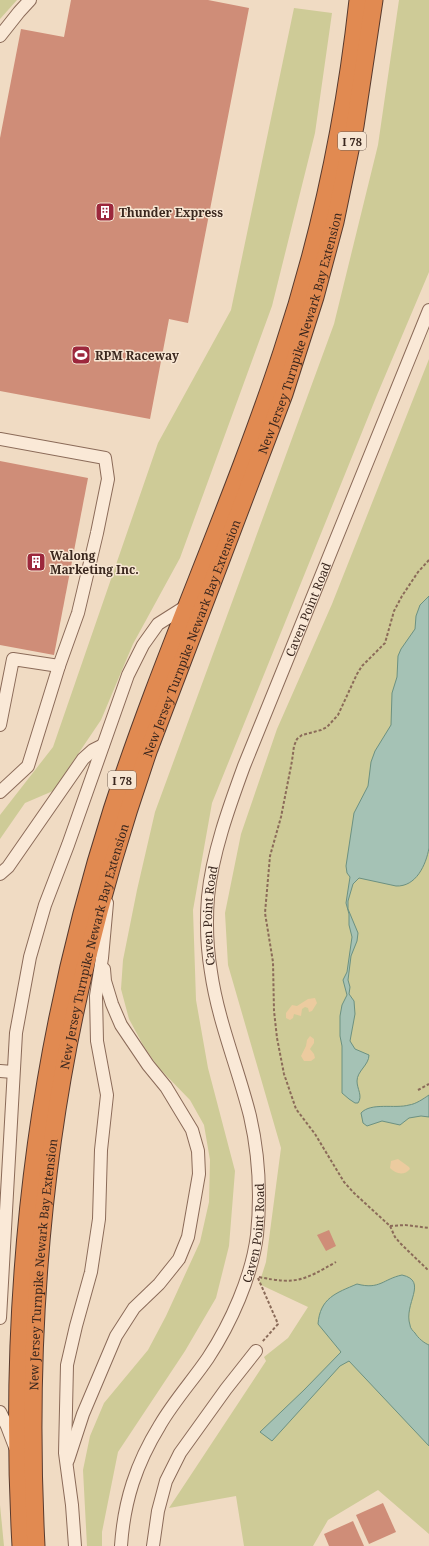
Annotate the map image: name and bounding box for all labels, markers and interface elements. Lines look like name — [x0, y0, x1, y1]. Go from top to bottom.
road number: I 78 — [338, 132, 366, 150]
building icon: Thunder Express — [94, 201, 116, 223]
place label: Thunder Express — [119, 204, 223, 221]
street label: New Jersey Turnpike Newark Bay Extension — [253, 210, 345, 456]
sports icon: RPM Raceway — [70, 344, 92, 366]
place label: RPM Raceway — [95, 347, 179, 364]
street label: New Jersey Turnpike Newark Bay Extension — [138, 517, 244, 759]
place label: Walong Marketing Inc. — [50, 547, 139, 578]
building icon: Walong Marketing Inc. — [25, 551, 47, 573]
street label: Caven Point Road — [281, 559, 335, 659]
road number: I 78 — [108, 771, 136, 789]
street label: New Jersey Turnpike Newark Bay Extension — [55, 821, 132, 1071]
street label: Caven Point Road — [198, 864, 221, 967]
street label: New Jersey Turnpike Newark Bay Extension — [25, 1137, 61, 1391]
street label: Caven Point Road — [238, 1182, 267, 1285]

